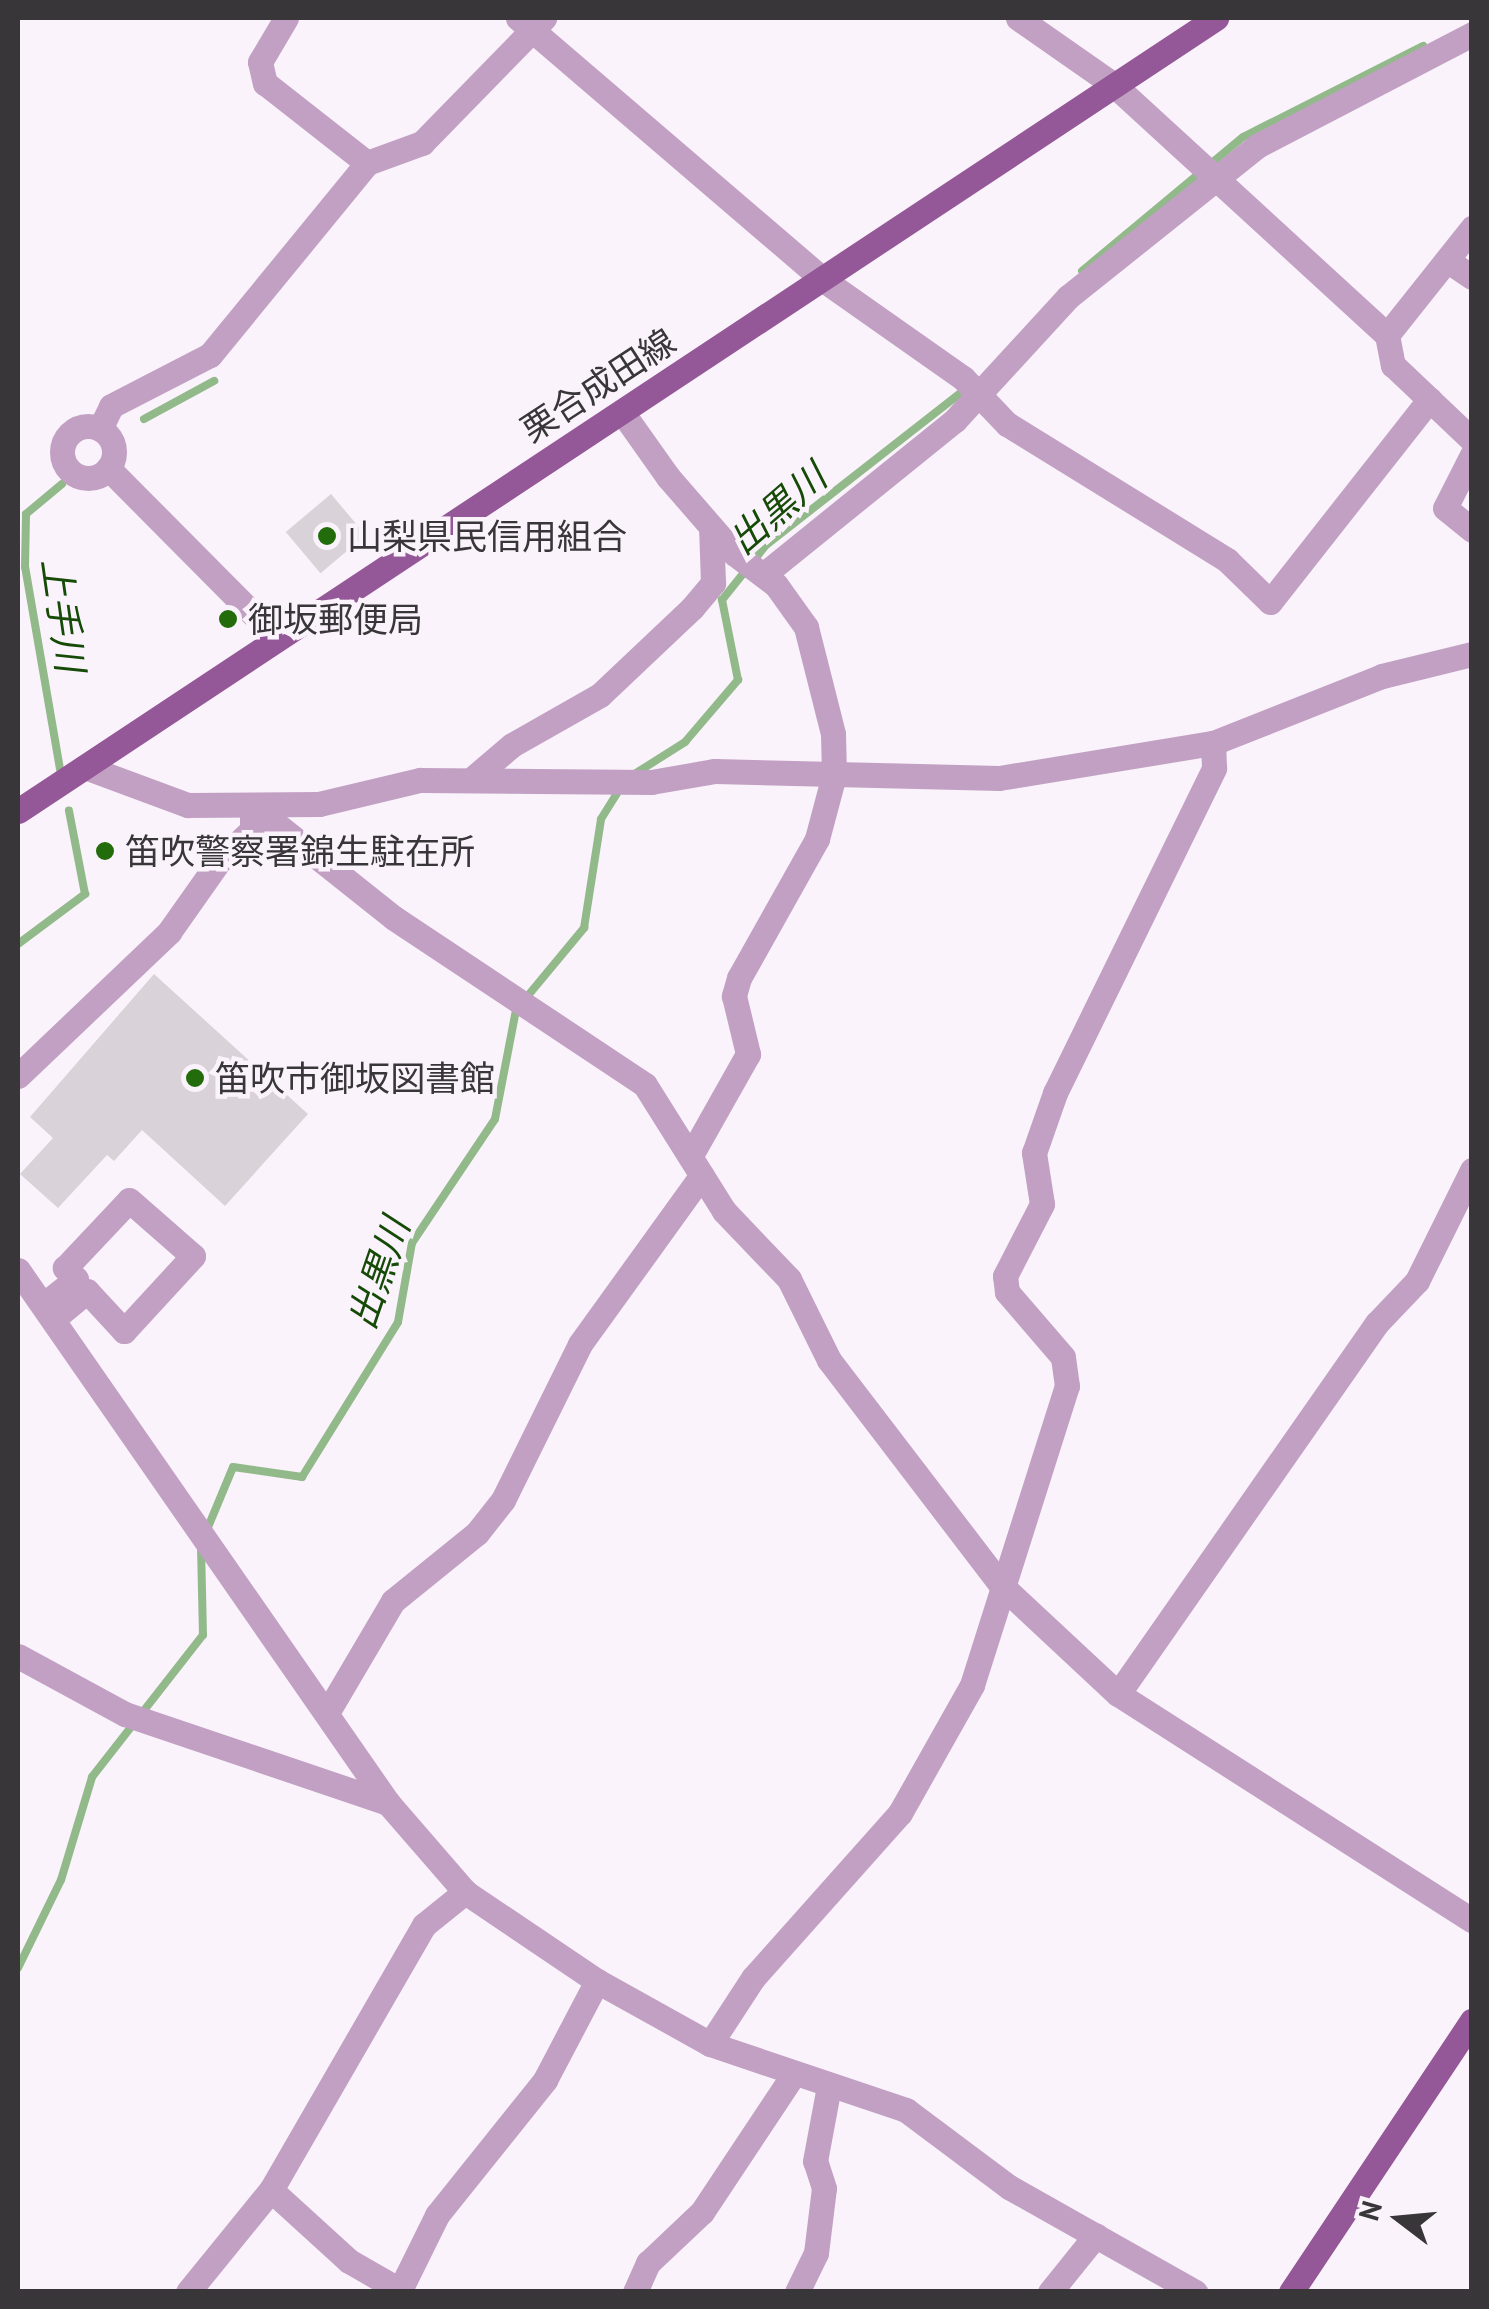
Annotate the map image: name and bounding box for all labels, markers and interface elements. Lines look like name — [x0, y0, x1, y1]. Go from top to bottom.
street label: 栗合成田線 — [513, 320, 683, 450]
water label: 出黒川 — [719, 453, 835, 563]
place label: 山梨県民信用組合 — [347, 515, 627, 557]
marker: 山梨県民信用組合 — [316, 525, 338, 547]
water label: 上手川 — [33, 555, 95, 675]
place label: 御坂郵便局 — [248, 598, 423, 640]
marker: 御坂郵便局 — [217, 608, 239, 630]
place label: 笛吹警察署錦生駐在所 — [125, 830, 475, 872]
marker: 笛吹警察署錦生駐在所 — [94, 840, 116, 862]
place label: 笛吹市御坂図書館 — [215, 1057, 495, 1099]
marker: 笛吹市御坂図書館 — [184, 1067, 206, 1089]
water label: 出黒川 — [338, 1212, 418, 1334]
north arrow — [1349, 2169, 1449, 2269]
text: N — [1349, 2197, 1390, 2225]

